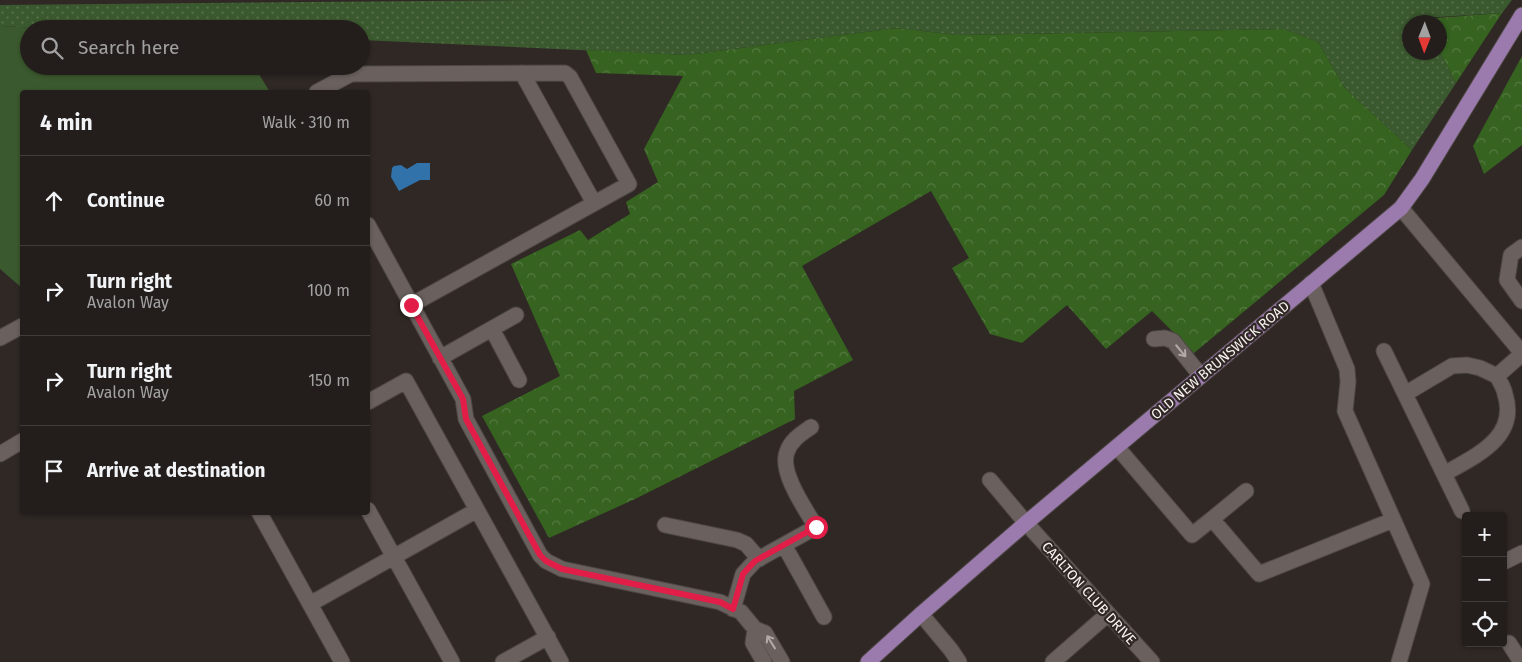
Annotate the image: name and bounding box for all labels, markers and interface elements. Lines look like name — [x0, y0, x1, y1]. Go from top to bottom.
north arrow — [1402, 15, 1447, 60]
search box — [20, 20, 370, 75]
icon: search — [38, 34, 66, 62]
text: Search here — [78, 36, 179, 59]
text: 4 min — [40, 110, 93, 136]
text: Walk · 310 m — [262, 113, 350, 132]
icon: ahead — [40, 187, 68, 215]
text: Continue — [87, 189, 165, 212]
text: 60 m — [315, 191, 350, 210]
text: Turn right — [87, 270, 172, 293]
icon: right — [40, 277, 68, 305]
text: 100 m — [307, 281, 350, 300]
text: Avalon Way — [87, 293, 169, 312]
route end — [400, 294, 423, 317]
street label: OLD NEW BRUNSWICK ROAD — [1148, 298, 1293, 423]
one-way arrow — [1175, 344, 1186, 357]
text: Turn right — [87, 360, 172, 383]
icon: right — [40, 367, 68, 395]
text: 150 m — [308, 371, 350, 390]
text: Avalon Way — [87, 383, 169, 402]
icon: arrive — [40, 457, 68, 485]
text: Arrive at destination — [87, 459, 266, 482]
map controls — [1462, 512, 1507, 647]
button: + — [1462, 512, 1507, 557]
route start — [805, 516, 828, 539]
street label: CARLTON CLUB DRIVE — [1038, 538, 1139, 648]
button: − — [1462, 557, 1507, 602]
button: locate — [1462, 602, 1507, 647]
one-way arrow — [766, 636, 776, 650]

